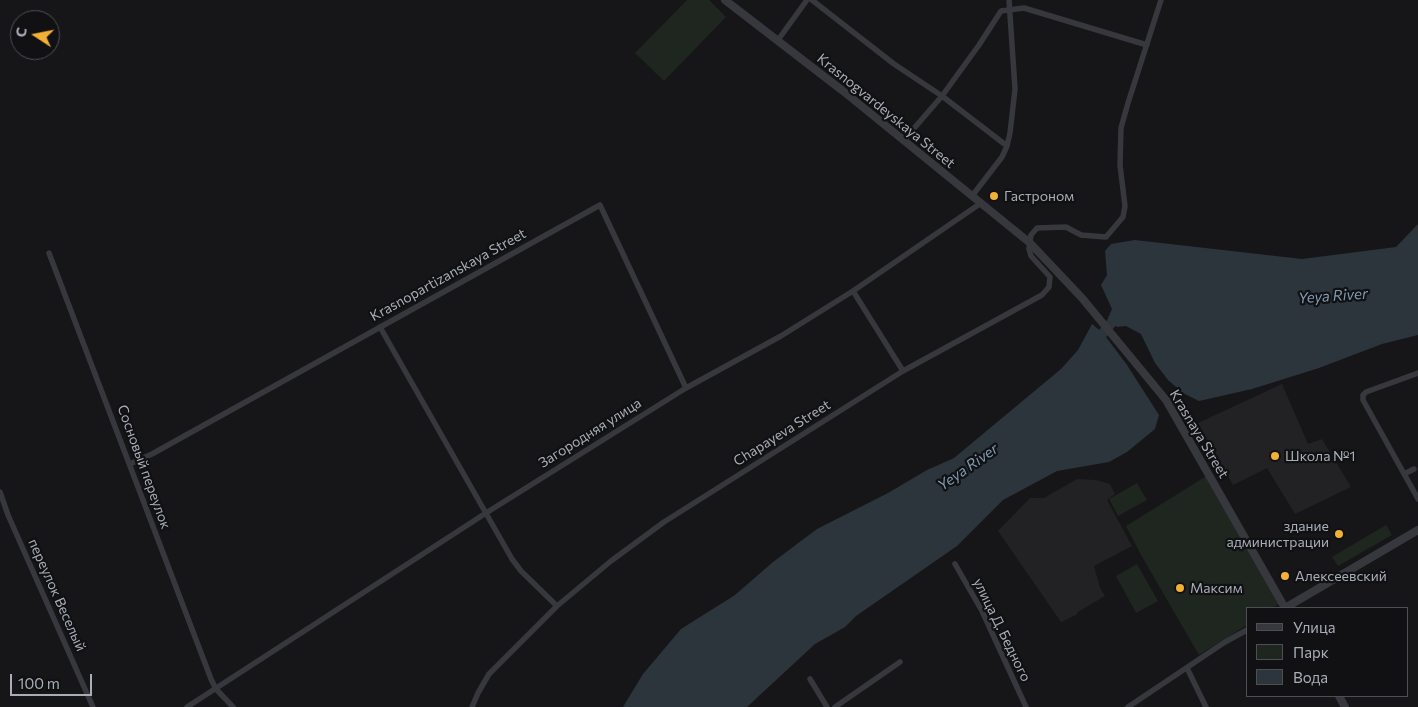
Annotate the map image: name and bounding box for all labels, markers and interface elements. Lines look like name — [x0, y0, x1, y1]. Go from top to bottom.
north arrow — [10, 10, 60, 60]
text: С — [12, 26, 30, 39]
street label: Krasnogvardeyskaya Street — [814, 50, 958, 172]
place label: Гастроном — [1004, 188, 1074, 204]
marker: Гастроном — [988, 190, 1000, 202]
street label: Krasnopartizanskaya Street — [367, 225, 529, 325]
water label: Yeya River — [1297, 285, 1369, 307]
street label: Krasnaya Street — [1166, 387, 1232, 481]
street label: Загородняя улица — [536, 395, 644, 471]
street label: Chapayeva Street — [730, 396, 834, 470]
street label: Сосновый переулок — [114, 403, 174, 531]
water label: Yeya River — [934, 440, 1002, 494]
place label: Школа №1 — [1285, 448, 1355, 464]
marker: Школа №1 — [1269, 450, 1281, 462]
place label: здание администрации — [1226, 518, 1329, 550]
marker: здание администрации — [1333, 528, 1345, 540]
street label: переулок Веселый — [25, 536, 89, 654]
place label: Алексеевский — [1295, 568, 1387, 584]
marker: Алексеевский — [1279, 570, 1291, 582]
street label: улица Д. Бедного — [970, 576, 1034, 684]
place label: Максим — [1190, 580, 1243, 596]
marker: Максим — [1174, 582, 1186, 594]
legend — [1246, 607, 1408, 697]
text: Улица — [1293, 618, 1335, 636]
text: Парк — [1293, 643, 1329, 661]
scale bar — [12, 664, 95, 696]
text: Вода — [1293, 668, 1328, 686]
text: 100 m — [18, 674, 60, 692]

